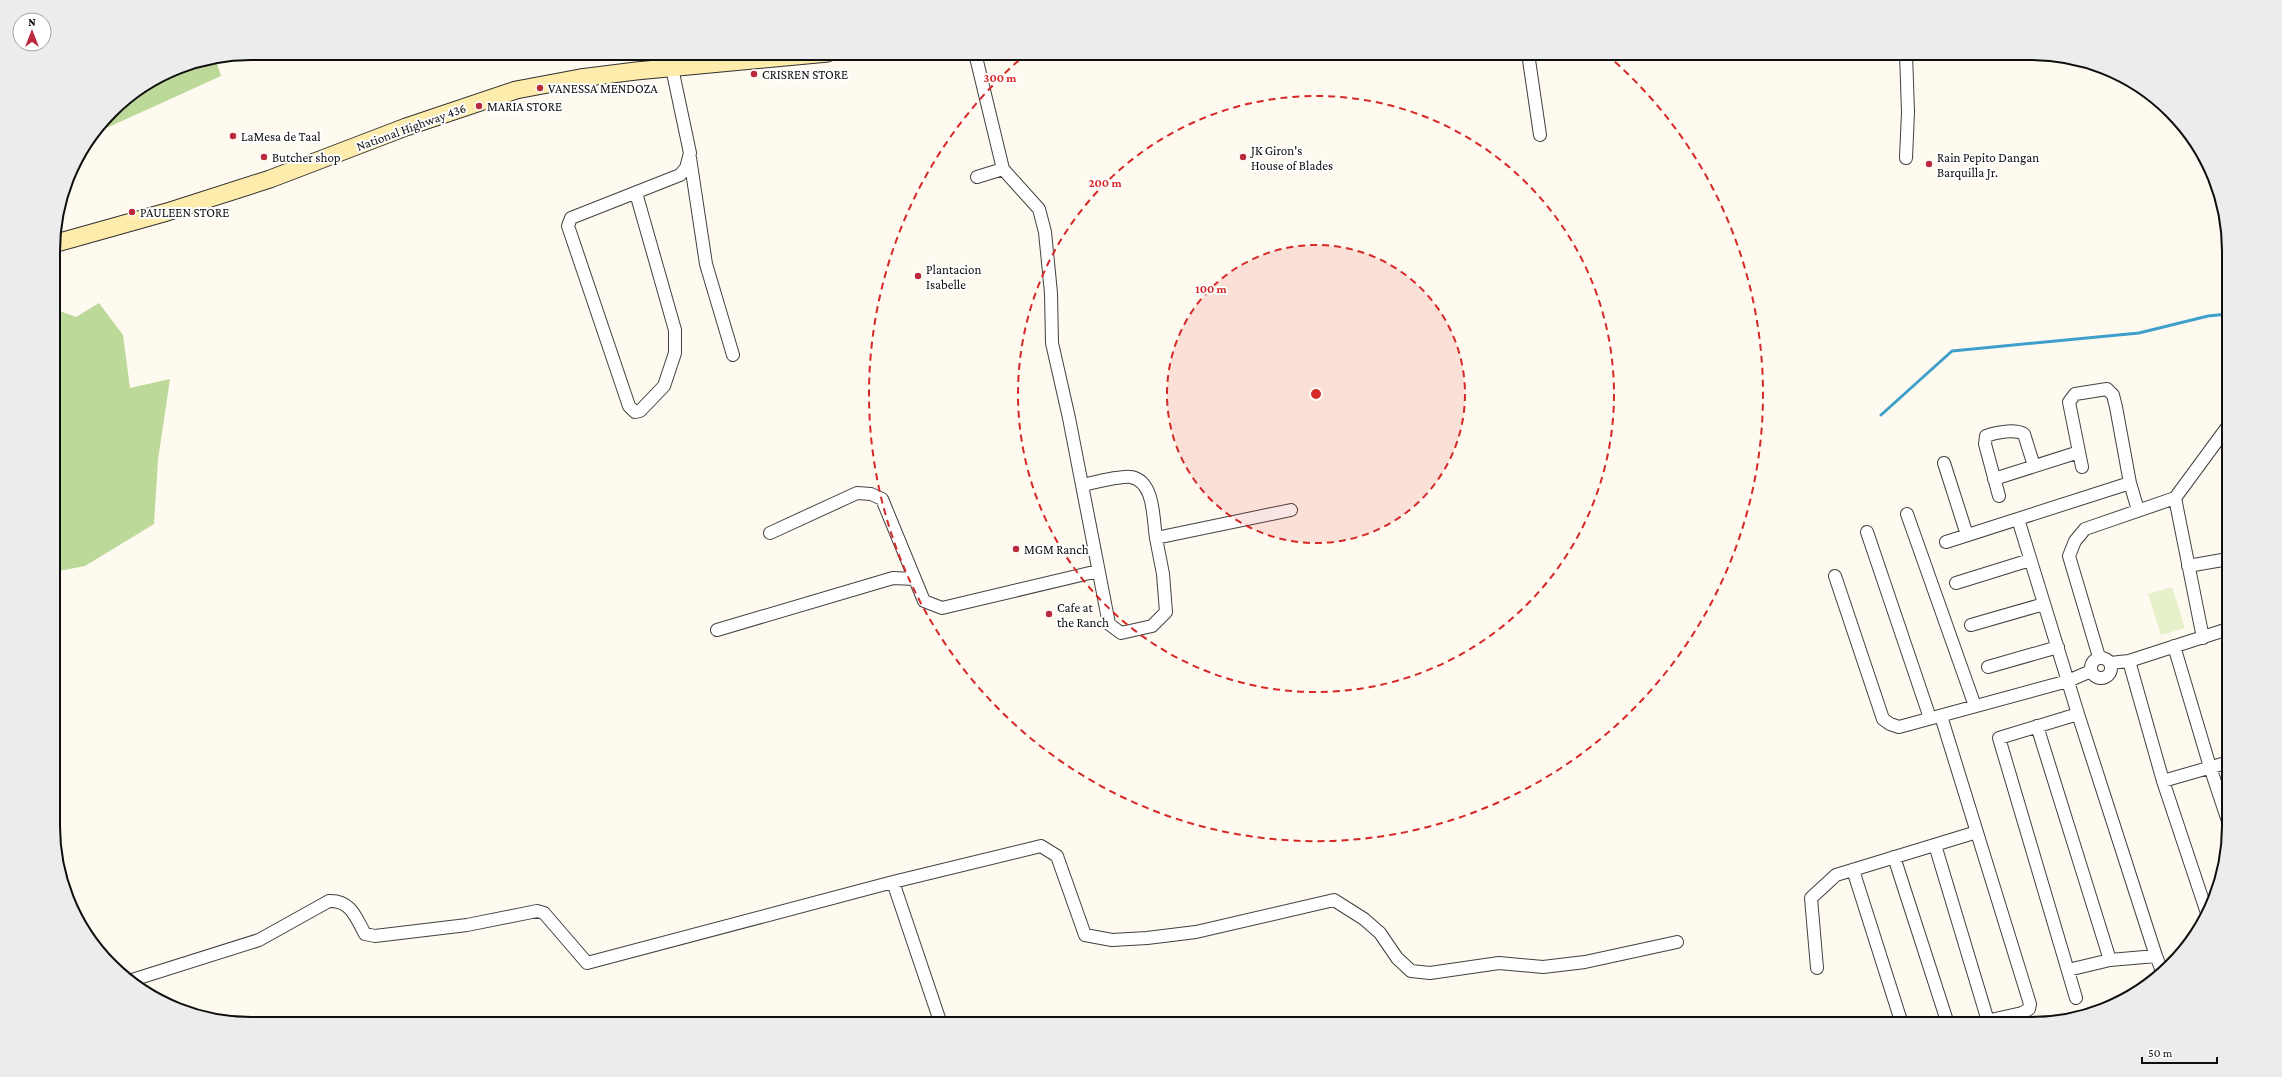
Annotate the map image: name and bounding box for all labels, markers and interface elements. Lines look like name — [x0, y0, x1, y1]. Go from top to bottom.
north arrow — [12, 12, 52, 52]
text: N — [28, 16, 36, 28]
place label: CRISREN STORE — [762, 67, 848, 82]
marker: CRISREN STORE — [749, 69, 759, 79]
text: 300 m — [984, 71, 1017, 85]
place label: VANESSA MENDOZA — [548, 81, 658, 96]
marker: VANESSA MENDOZA — [535, 83, 545, 93]
place label: MARIA STORE — [487, 99, 562, 114]
street label: National Highway 436 — [354, 100, 468, 154]
marker: MARIA STORE — [474, 101, 484, 111]
place label: LaMesa de Taal — [241, 129, 321, 144]
marker: LaMesa de Taal — [228, 131, 238, 141]
place label: JK Giron's House of Blades — [1250, 143, 1333, 173]
place label: Butcher shop — [272, 150, 341, 165]
place label: Rain Pepito Dangan Barquilla Jr. — [1937, 150, 2039, 180]
marker: Butcher shop — [259, 152, 269, 162]
marker: JK Giron's House of Blades — [1238, 152, 1248, 162]
marker: Rain Pepito Dangan Barquilla Jr. — [1924, 159, 1934, 169]
text: 200 m — [1088, 176, 1122, 190]
place label: PAULEEN STORE — [140, 205, 229, 220]
marker: PAULEEN STORE — [127, 207, 137, 217]
place label: Plantacion Isabelle — [926, 262, 981, 292]
marker: Plantacion Isabelle — [913, 271, 923, 281]
text: 100 m — [1195, 282, 1228, 296]
centre of rings — [1309, 387, 1323, 401]
place label: MGM Ranch — [1024, 542, 1089, 557]
marker: MGM Ranch — [1011, 544, 1021, 554]
place label: Cafe at the Ranch — [1057, 600, 1109, 630]
marker: Cafe at the Ranch — [1044, 609, 1054, 619]
scale bar — [2142, 1039, 2217, 1065]
text: 50 m — [2148, 1046, 2173, 1060]

